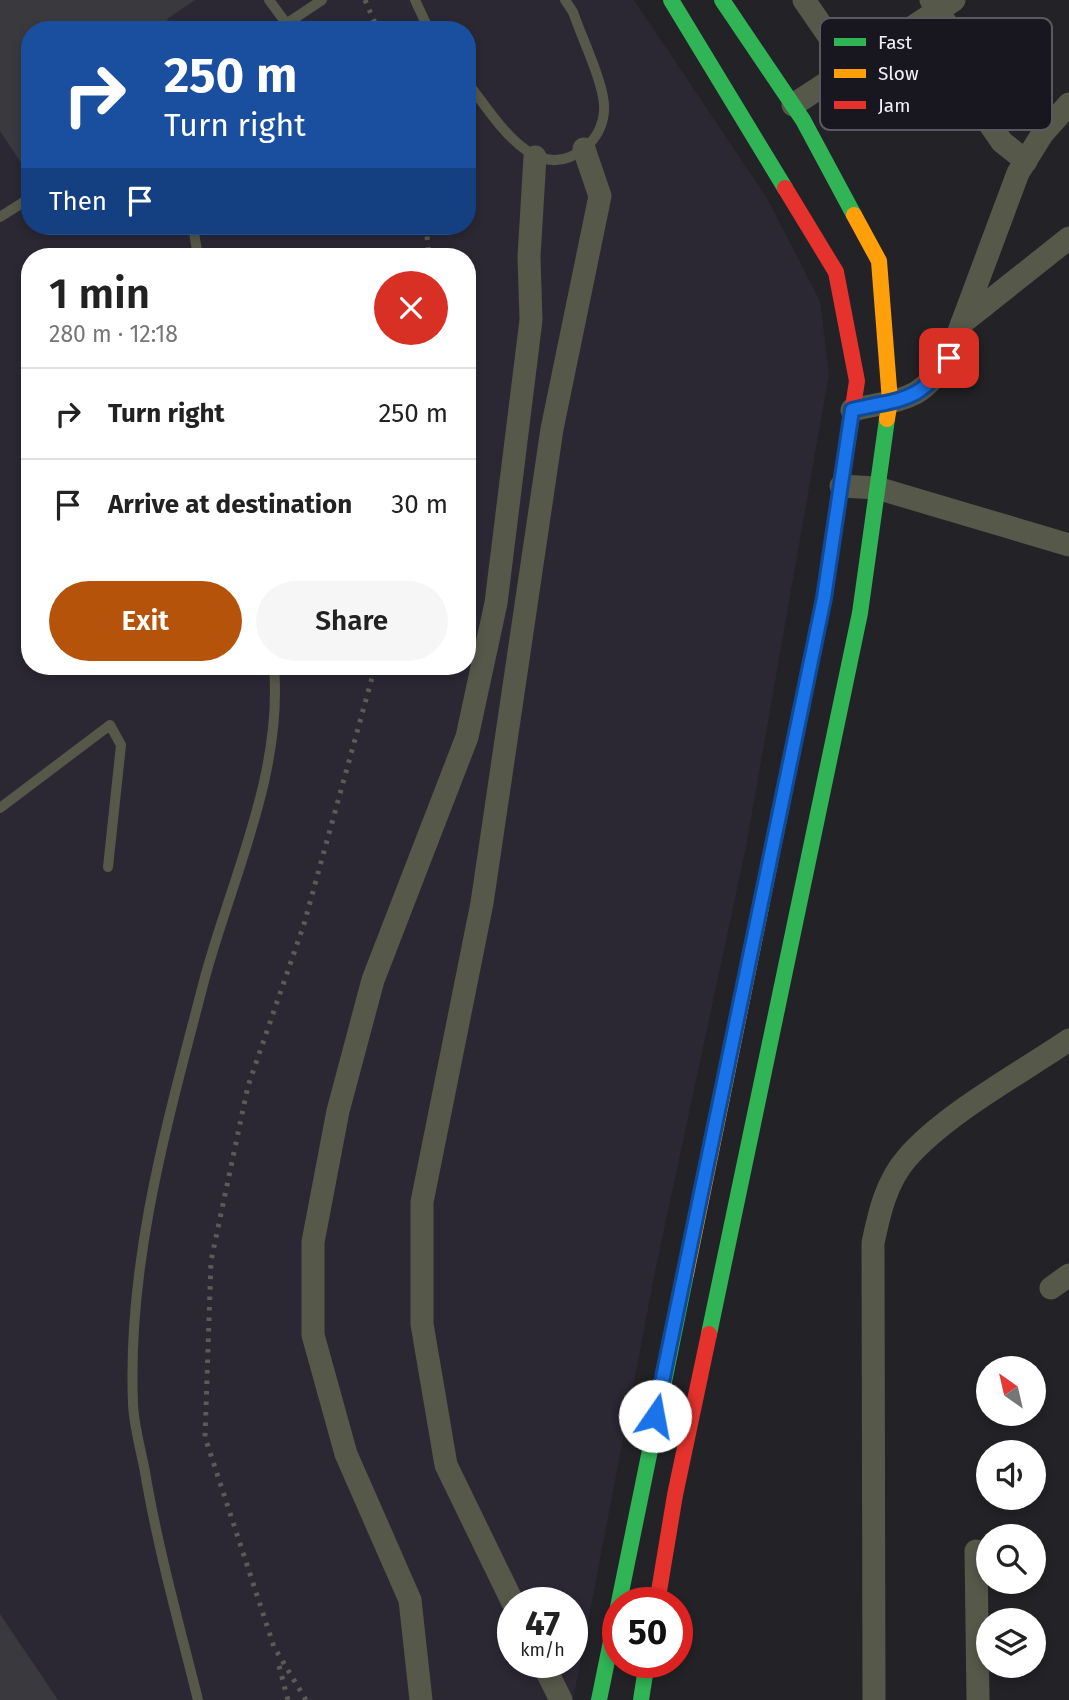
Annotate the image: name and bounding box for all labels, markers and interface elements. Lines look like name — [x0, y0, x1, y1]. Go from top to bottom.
legend — [820, 18, 1052, 130]
text: Fast — [878, 31, 912, 54]
text: 250 m — [164, 46, 297, 105]
icon: right — [49, 49, 140, 140]
text: Slow — [878, 62, 919, 85]
text: Jam — [878, 94, 910, 117]
text: Turn right — [164, 106, 306, 144]
icon: arrive — [121, 182, 159, 220]
text: Then — [49, 186, 107, 217]
text: 1 min — [49, 269, 150, 319]
button: close — [374, 271, 448, 345]
text: 280 m · 12:18 — [49, 320, 178, 348]
pin — [919, 328, 979, 388]
icon: arrive — [930, 339, 968, 377]
icon: right — [49, 395, 87, 433]
text: Turn right — [108, 398, 225, 429]
text: 250 m — [378, 398, 448, 429]
icon: arrive — [49, 486, 87, 524]
text: Arrive at destination — [108, 489, 352, 520]
text: 30 m — [391, 489, 448, 520]
button: Exit — [49, 581, 242, 661]
button: Share — [256, 581, 448, 661]
north arrow — [976, 1356, 1046, 1426]
map controls — [976, 1356, 1046, 1678]
position arrow — [618, 1379, 692, 1453]
button: sound — [976, 1440, 1046, 1510]
button: search — [976, 1524, 1046, 1594]
speed limit sign: 50 — [602, 1587, 693, 1678]
text: 47 — [525, 1602, 560, 1644]
button: layers — [976, 1608, 1046, 1678]
text: km/h — [520, 1639, 565, 1661]

